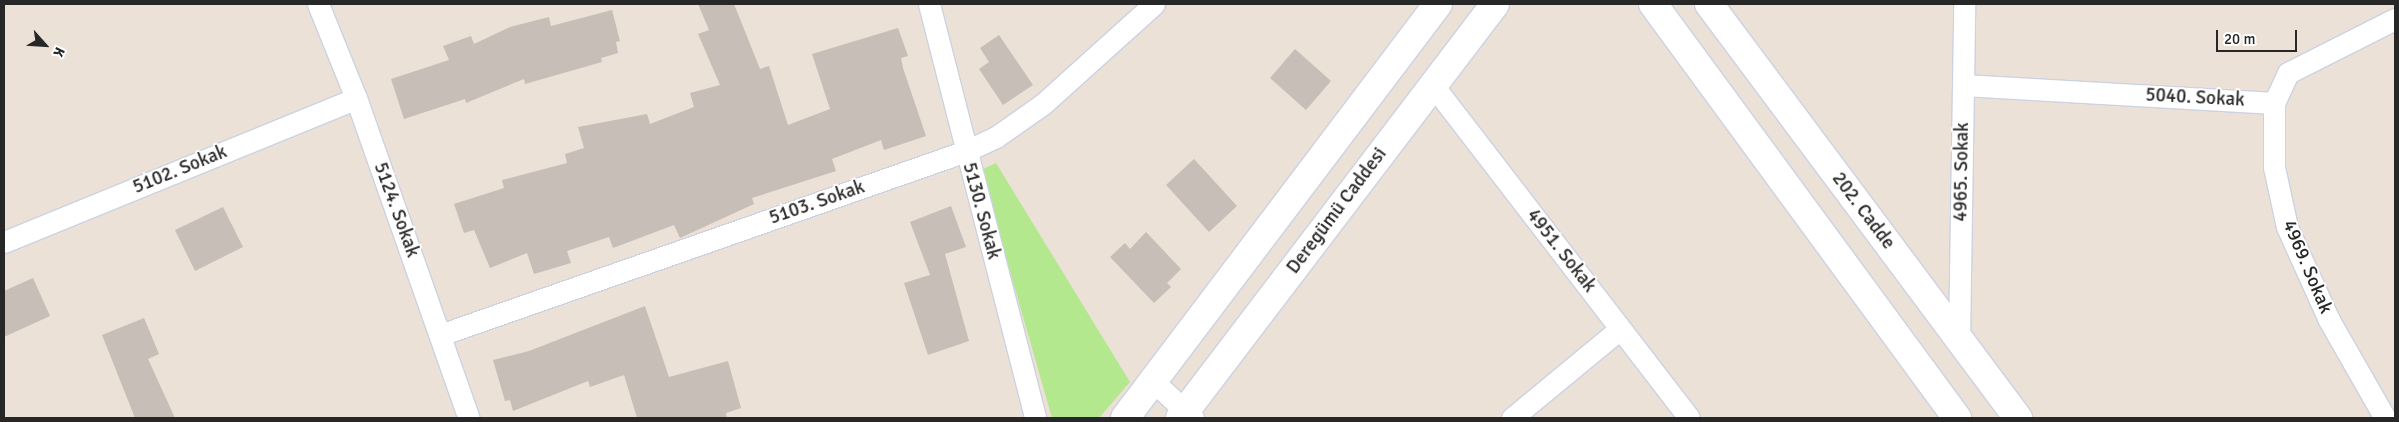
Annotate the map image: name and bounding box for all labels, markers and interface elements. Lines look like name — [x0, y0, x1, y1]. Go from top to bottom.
north arrow — [20, 20, 70, 70]
scale bar — [2219, 20, 2300, 52]
text: 20 m — [2224, 30, 2255, 48]
text: K — [49, 44, 68, 59]
street label: 5040. Sokak — [2145, 84, 2245, 112]
street label: 4965. Sokak — [1950, 122, 1974, 222]
street label: 5102. Sokak — [130, 141, 230, 199]
street label: Deregümü Caddesi — [1282, 143, 1392, 279]
street label: 5124. Sokak — [368, 159, 424, 261]
street label: 5130. Sokak — [957, 160, 1005, 262]
street label: 202. Cadde — [1827, 168, 1899, 254]
street label: 5103. Sokak — [766, 176, 868, 230]
street label: 4951. Sokak — [1521, 205, 1601, 297]
street label: 4969. Sokak — [2277, 217, 2337, 317]

